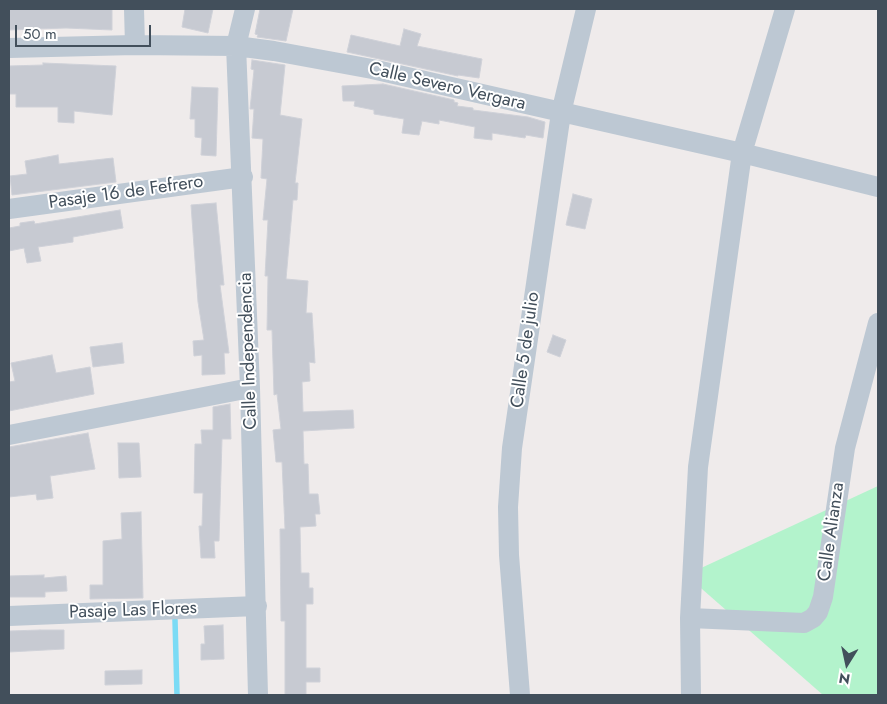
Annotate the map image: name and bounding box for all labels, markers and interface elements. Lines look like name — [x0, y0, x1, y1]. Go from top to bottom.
scale bar — [18, 15, 154, 47]
text: 50 m — [23, 23, 57, 45]
street label: Calle Severo Vergara — [367, 58, 527, 116]
street label: Pasaje 16 de Fefrero — [47, 171, 205, 215]
street label: Calle Independencia — [235, 272, 263, 430]
street label: Calle 5 de julio — [507, 291, 545, 409]
street label: Calle Alianza — [814, 481, 850, 583]
street label: Pasaje Las Flores — [69, 598, 197, 624]
north arrow — [822, 639, 872, 689]
text: N — [837, 668, 852, 690]

